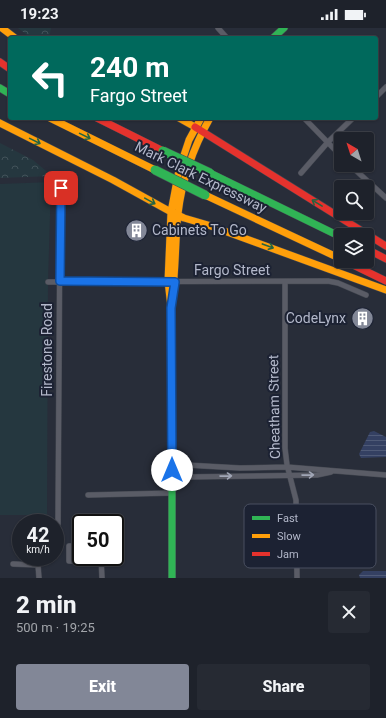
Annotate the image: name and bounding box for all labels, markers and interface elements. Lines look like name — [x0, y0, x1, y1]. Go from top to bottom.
text: 19:23 — [20, 5, 59, 23]
text: 240 m — [90, 51, 169, 84]
icon: left — [24, 52, 76, 104]
text: Fargo Street — [90, 85, 188, 106]
north arrow — [334, 132, 374, 172]
map controls — [334, 132, 374, 268]
one-way arrow — [78, 133, 90, 140]
one-way arrow — [28, 138, 40, 145]
street label: Mark Clark Expressway — [133, 138, 270, 216]
pin — [44, 171, 78, 205]
icon: arrive — [50, 177, 72, 199]
button: search — [334, 180, 374, 220]
one-way arrow — [144, 197, 156, 205]
one-way arrow — [312, 199, 323, 207]
building icon: Cabinets To Go — [124, 217, 150, 243]
place label: Cabinets To Go — [152, 222, 247, 238]
button: layers — [334, 228, 374, 268]
one-way arrow — [261, 243, 273, 251]
street label: Fargo Street — [194, 262, 270, 278]
street label: Firestone Road — [39, 303, 55, 397]
building icon: CodeLynx — [349, 305, 375, 331]
place label: CodeLynx — [286, 310, 346, 326]
street label: Cheatham Street — [265, 354, 283, 459]
position arrow — [151, 449, 193, 491]
one-way arrow — [301, 471, 314, 479]
one-way arrow — [219, 472, 232, 480]
legend — [244, 504, 376, 568]
text: Fast — [277, 512, 299, 525]
speed limit sign: 50 — [72, 514, 124, 566]
text: 42 — [27, 523, 49, 547]
text: Slow — [277, 530, 301, 543]
text: km/h — [26, 544, 50, 555]
text: Jam — [277, 548, 299, 561]
text: 2 min — [16, 591, 77, 619]
button: close — [328, 591, 370, 633]
text: 500 m · 19:25 — [16, 620, 95, 635]
button: Exit — [16, 664, 189, 710]
button: Share — [197, 664, 370, 710]

